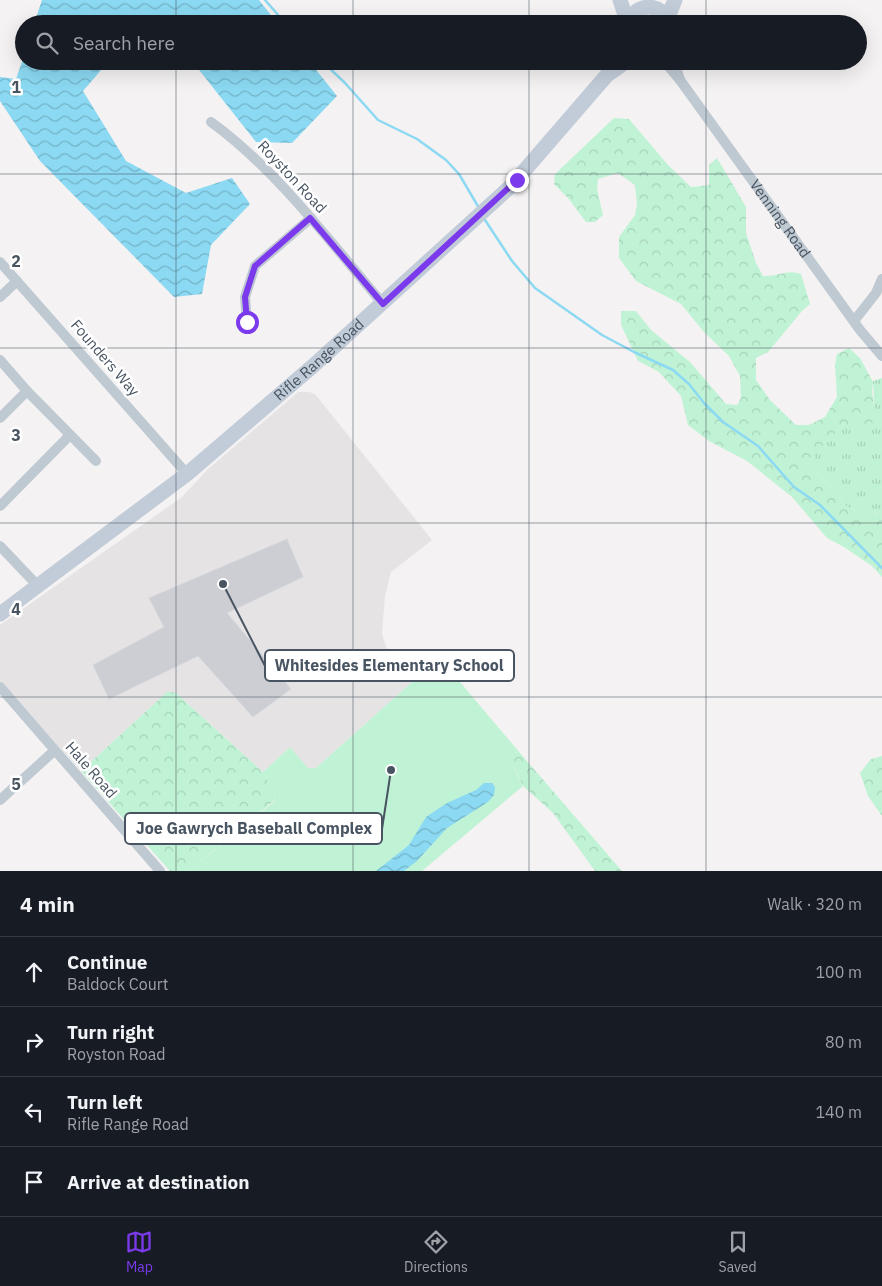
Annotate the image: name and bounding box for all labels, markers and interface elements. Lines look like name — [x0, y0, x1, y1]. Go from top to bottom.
search box — [15, 15, 867, 70]
icon: search — [33, 29, 61, 57]
text: Search here — [73, 31, 175, 55]
text: 1 — [11, 77, 21, 97]
street label: Royston Road — [254, 136, 331, 217]
route end — [506, 169, 529, 192]
street label: Venning Road — [746, 175, 815, 261]
text: 2 — [11, 251, 21, 271]
route start — [236, 311, 259, 334]
street label: Rifle Range Road — [270, 314, 368, 405]
street label: Founders Way — [67, 315, 144, 400]
text: 3 — [11, 425, 21, 445]
text: 4 — [11, 599, 21, 619]
callout: Whitesides Elementary School — [265, 650, 514, 681]
text: Whitesides Elementary School — [274, 655, 504, 675]
street label: Hale Road — [62, 737, 121, 802]
text: 5 — [11, 774, 21, 794]
callout: Joe Gawrych Baseball Complex — [125, 813, 382, 844]
text: Joe Gawrych Baseball Complex — [136, 818, 372, 838]
text: 4 min — [20, 890, 75, 918]
text: Walk · 320 m — [767, 894, 862, 914]
text: Continue — [67, 950, 147, 974]
icon: ahead — [20, 958, 48, 986]
text: 100 m — [815, 962, 862, 982]
text: Baldock Court — [67, 974, 168, 994]
text: Turn right — [67, 1020, 154, 1044]
icon: right — [20, 1028, 48, 1056]
text: 80 m — [825, 1032, 862, 1052]
text: Royston Road — [67, 1044, 166, 1064]
text: Turn left — [67, 1090, 143, 1114]
icon: left — [20, 1098, 48, 1126]
text: 140 m — [815, 1102, 862, 1122]
text: Rifle Range Road — [67, 1114, 189, 1134]
icon: arrive — [20, 1168, 48, 1196]
text: Arrive at destination — [67, 1170, 250, 1194]
tab: Map — [125, 1228, 153, 1276]
tab: Directions — [404, 1228, 468, 1276]
tab: Saved — [719, 1228, 757, 1276]

